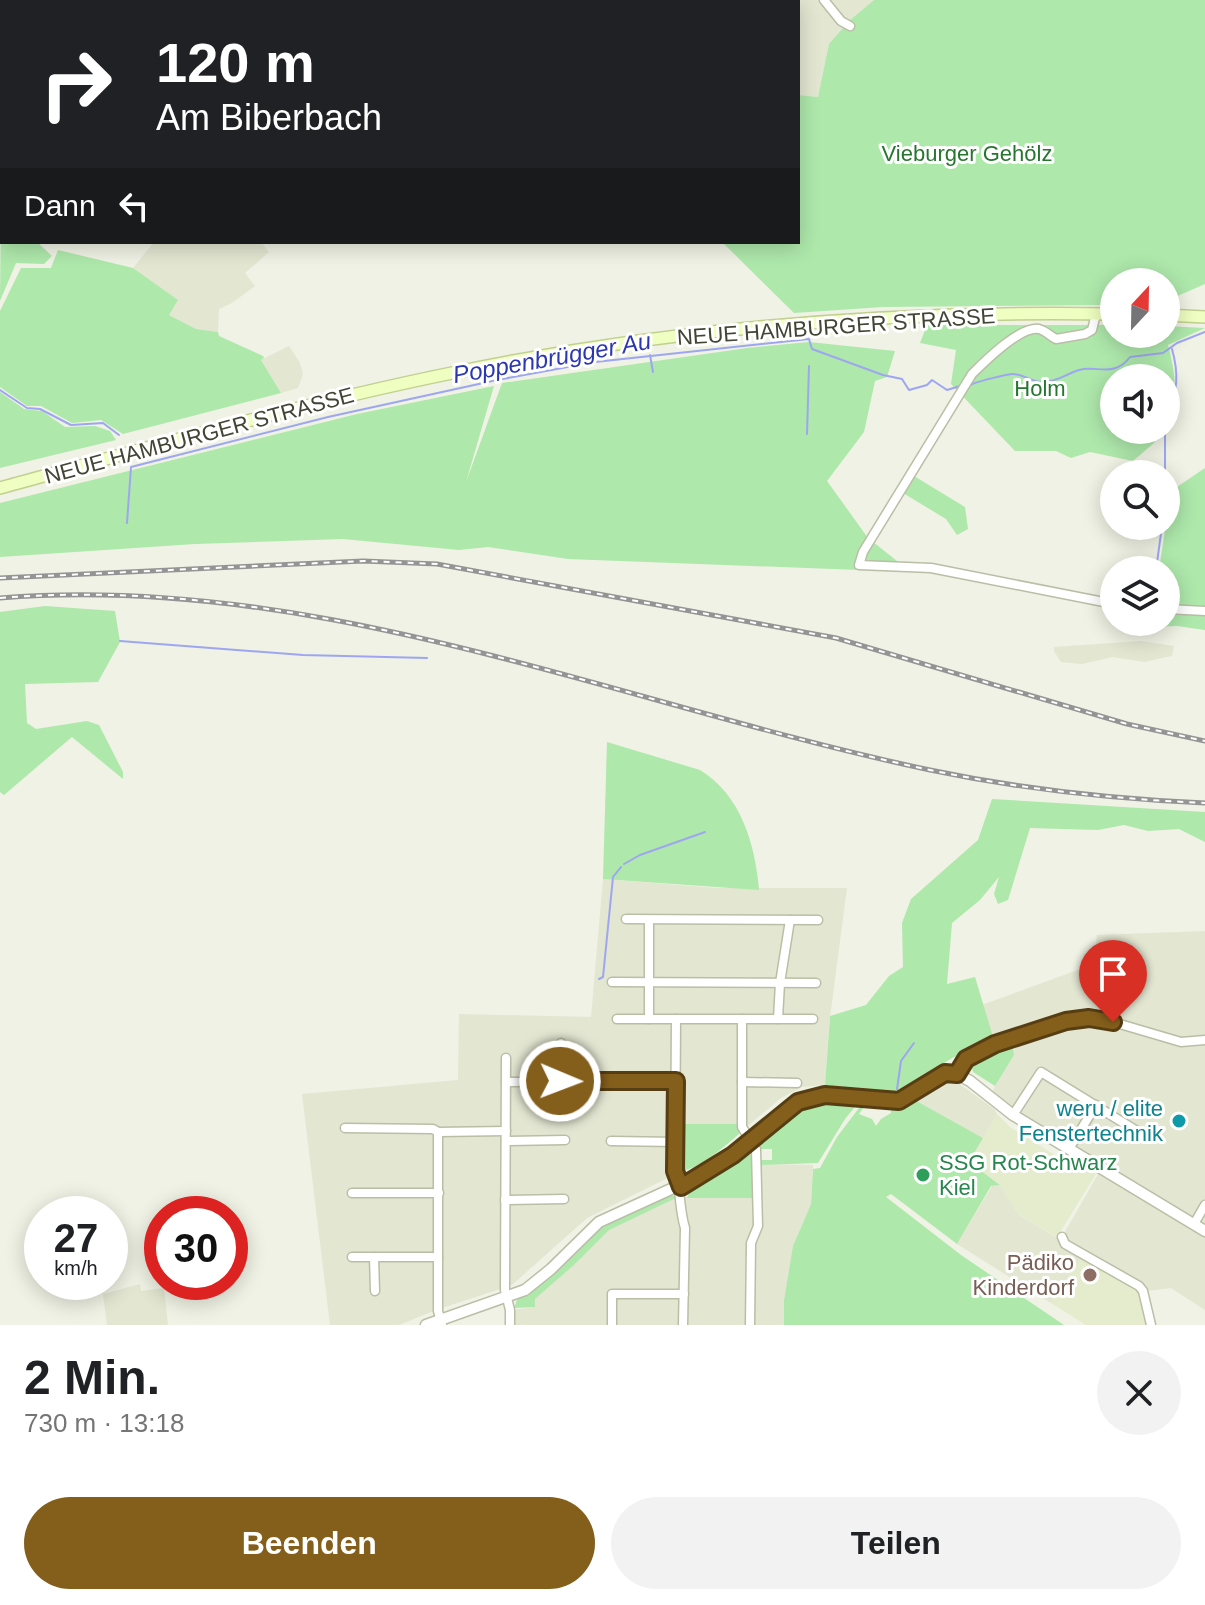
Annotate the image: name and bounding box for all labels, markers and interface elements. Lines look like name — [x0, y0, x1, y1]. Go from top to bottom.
text: 120 m — [156, 31, 315, 94]
icon: right — [24, 32, 128, 136]
text: Am Biberbach — [156, 97, 382, 138]
park label: Vieburger Gehölz — [882, 141, 1052, 166]
icon: left — [112, 184, 156, 228]
text: Dann — [24, 189, 96, 222]
north arrow — [1100, 268, 1180, 348]
map controls — [1100, 268, 1180, 636]
street label: NEUE HAMBURGER STRASSE — [676, 303, 996, 350]
water label: Poppenbrügger Au — [451, 327, 653, 388]
button: sound — [1100, 364, 1180, 444]
park label: Holm — [1014, 376, 1066, 401]
street label: NEUE HAMBURGER STRASSE — [42, 382, 356, 489]
button: search — [1100, 460, 1180, 540]
button: layers — [1100, 556, 1180, 636]
pin — [1079, 940, 1147, 1022]
icon: arrive — [1091, 952, 1135, 996]
position arrow — [518, 1039, 602, 1123]
place label: weru / elite Fenstertechnik — [1019, 1096, 1164, 1146]
marker: weru / elite Fenstertechnik — [1170, 1112, 1188, 1130]
place label: SSG Rot-Schwarz Kiel — [939, 1150, 1118, 1200]
marker: SSG Rot-Schwarz Kiel — [914, 1166, 932, 1184]
speed limit sign: 30 — [144, 1196, 248, 1300]
text: 27 — [54, 1216, 98, 1260]
place label: Pädiko Kinderdorf — [972, 1250, 1075, 1300]
text: km/h — [54, 1257, 98, 1279]
marker: Pädiko Kinderdorf — [1081, 1266, 1099, 1284]
text: 2 Min. — [24, 1351, 160, 1404]
button: close — [1097, 1351, 1181, 1435]
text: 730 m · 13:18 — [24, 1408, 184, 1438]
button: Beenden — [24, 1497, 595, 1589]
button: Teilen — [611, 1497, 1181, 1589]

